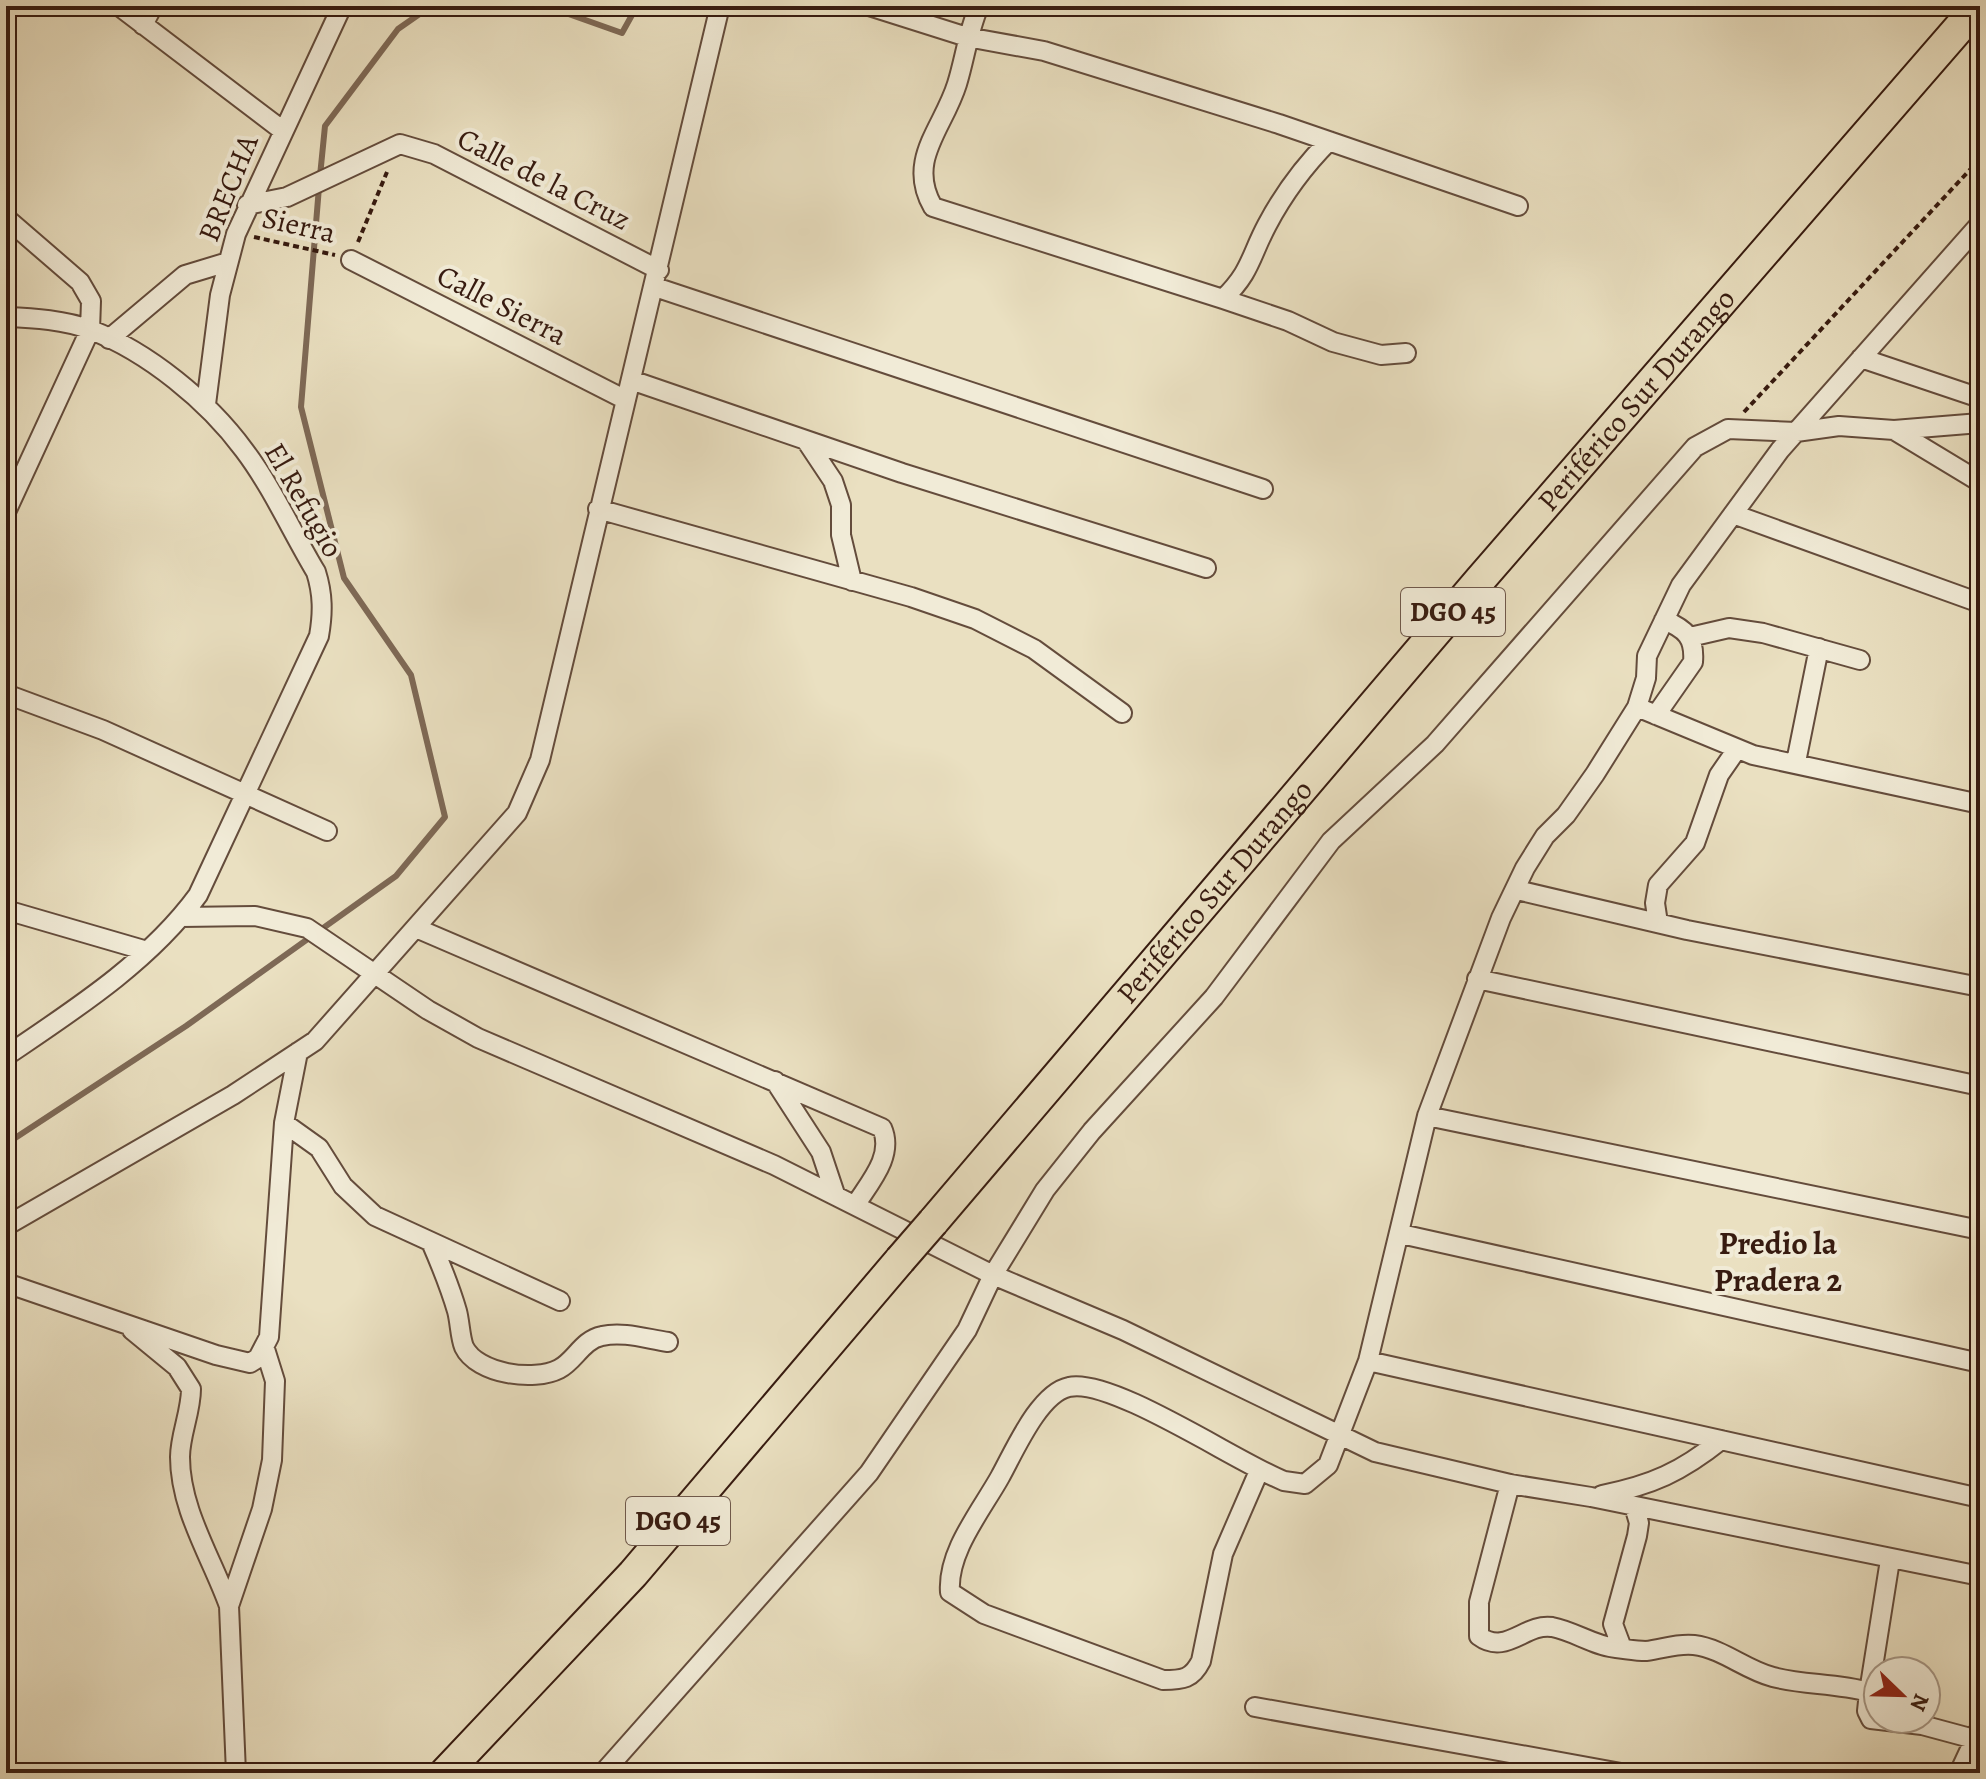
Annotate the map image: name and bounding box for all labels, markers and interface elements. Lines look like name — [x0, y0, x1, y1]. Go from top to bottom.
street label: Calle de la Cruz — [451, 118, 637, 240]
street label: BRECHA — [188, 128, 268, 247]
street label: Sierra — [258, 197, 340, 253]
street label: Calle Sierra — [430, 255, 574, 355]
street label: Periférico Sur Durango — [1528, 280, 1744, 520]
street label: El Refugio — [255, 435, 353, 565]
road number: DGO 45 — [1401, 588, 1505, 636]
street label: Periférico Sur Durango — [1107, 771, 1321, 1012]
district label: Predio la Pradera 2 — [1714, 1221, 1842, 1302]
road number: DGO 45 — [626, 1497, 730, 1545]
north arrow — [1862, 1655, 1942, 1735]
text: N — [1903, 1689, 1936, 1716]

